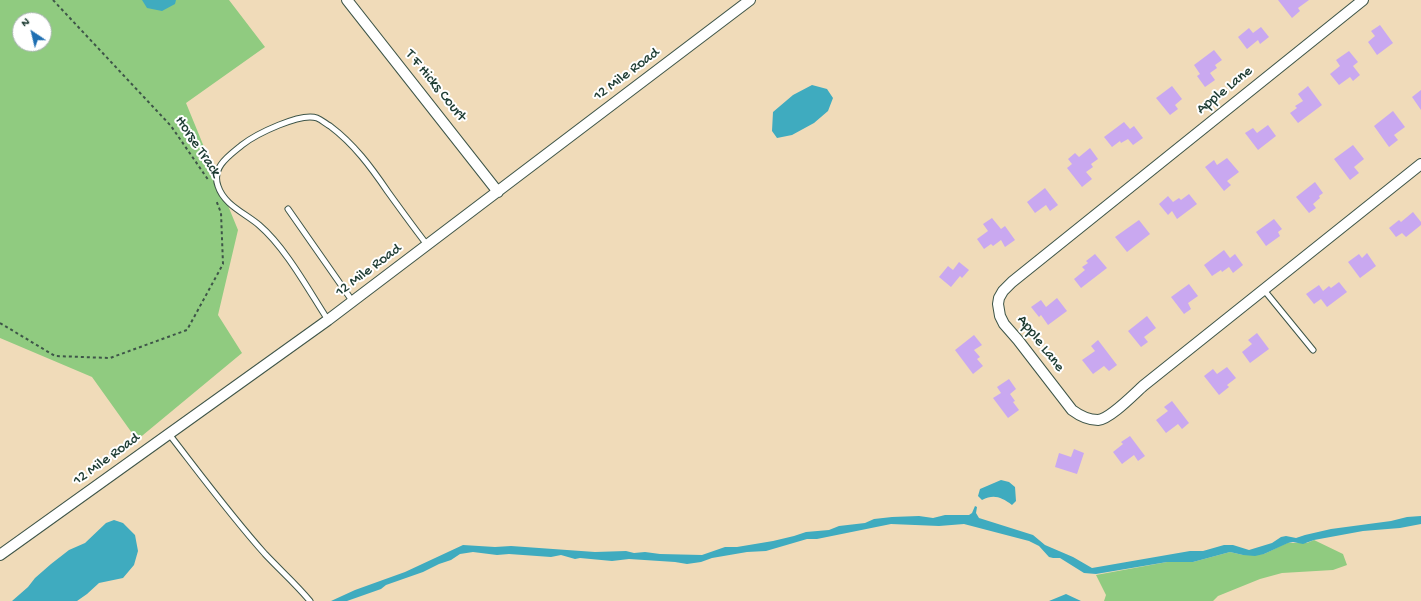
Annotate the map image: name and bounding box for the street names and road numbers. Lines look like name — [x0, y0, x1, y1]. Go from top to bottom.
street label: 12 Mile Road — [590, 44, 664, 106]
street label: T F Hicks Court — [400, 46, 470, 126]
street label: Apple Lane — [1193, 63, 1257, 119]
street label: Horse Track — [170, 113, 224, 181]
street label: 12 Mile Road — [332, 240, 406, 302]
street label: Apple Lane — [1012, 312, 1068, 376]
street label: 12 Mile Road — [70, 430, 144, 490]

